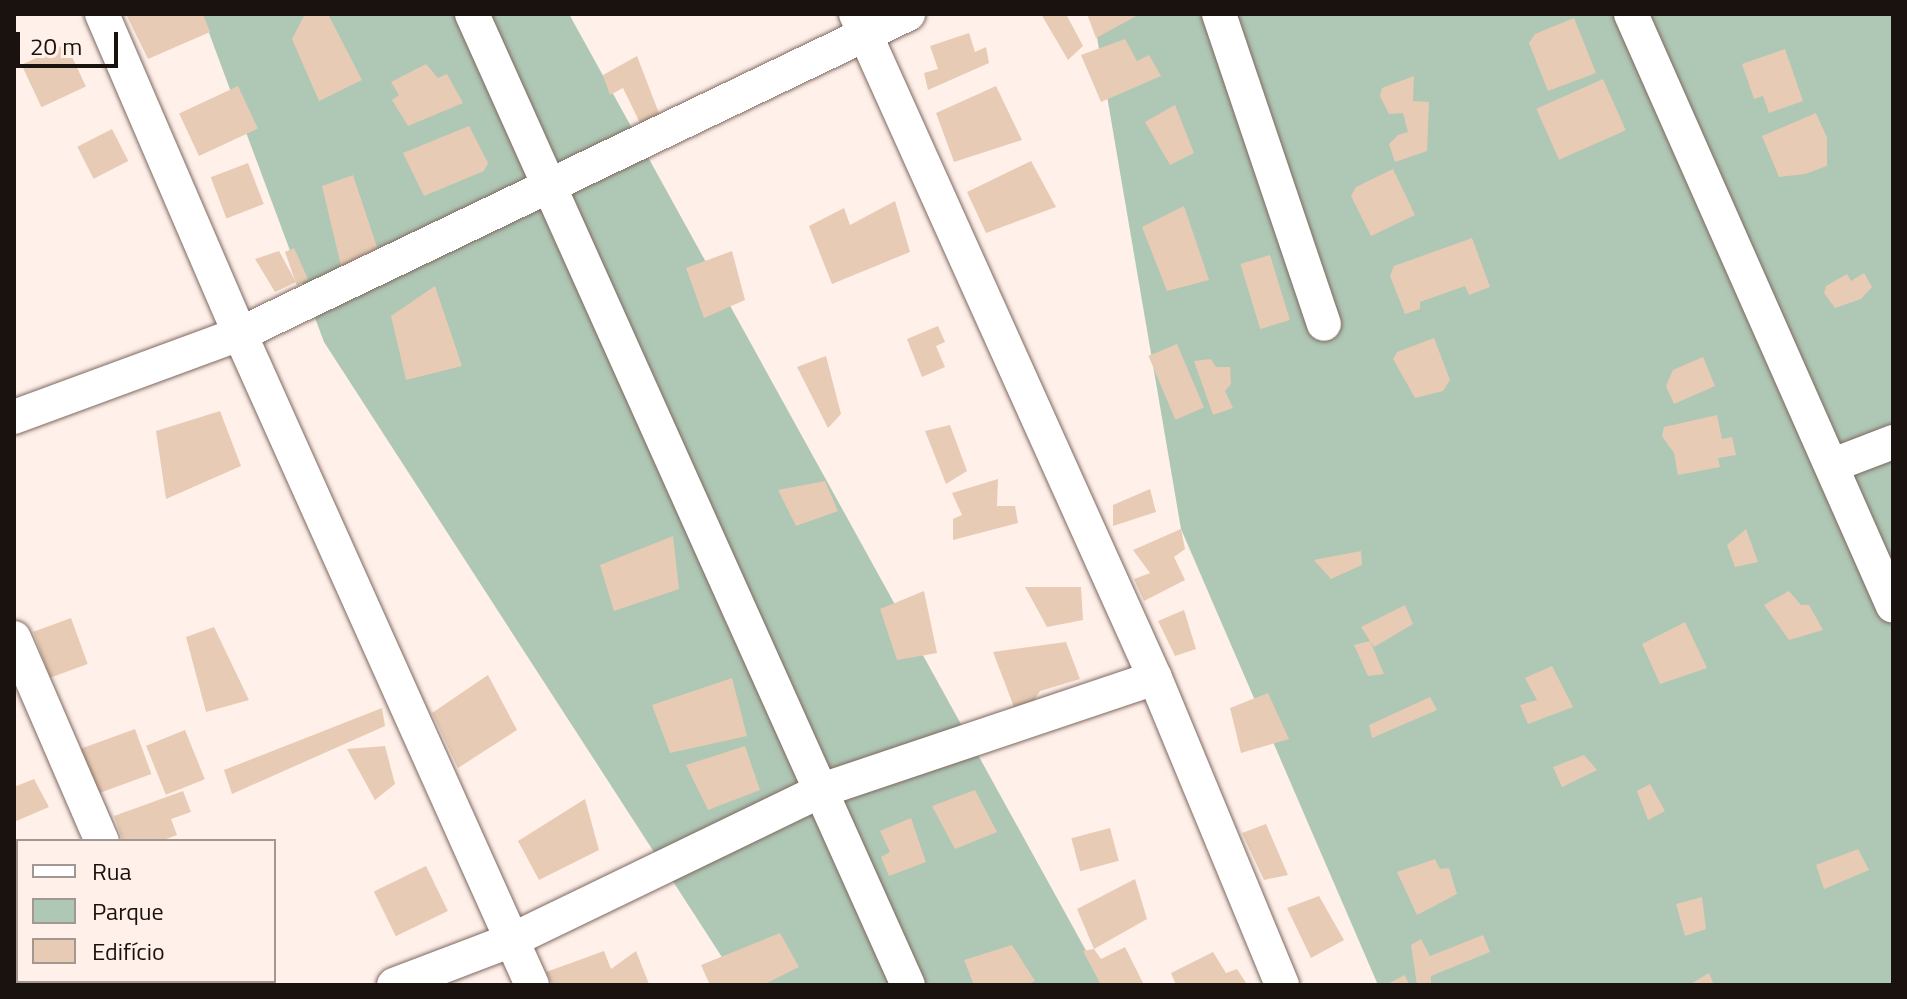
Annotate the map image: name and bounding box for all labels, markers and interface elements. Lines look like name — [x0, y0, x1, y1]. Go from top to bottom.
scale bar — [20, 16, 122, 66]
text: 20 m — [30, 28, 82, 64]
legend — [16, 839, 276, 983]
text: Rua — [92, 853, 131, 889]
text: Parque — [92, 893, 164, 929]
text: Edifício — [92, 933, 165, 969]

